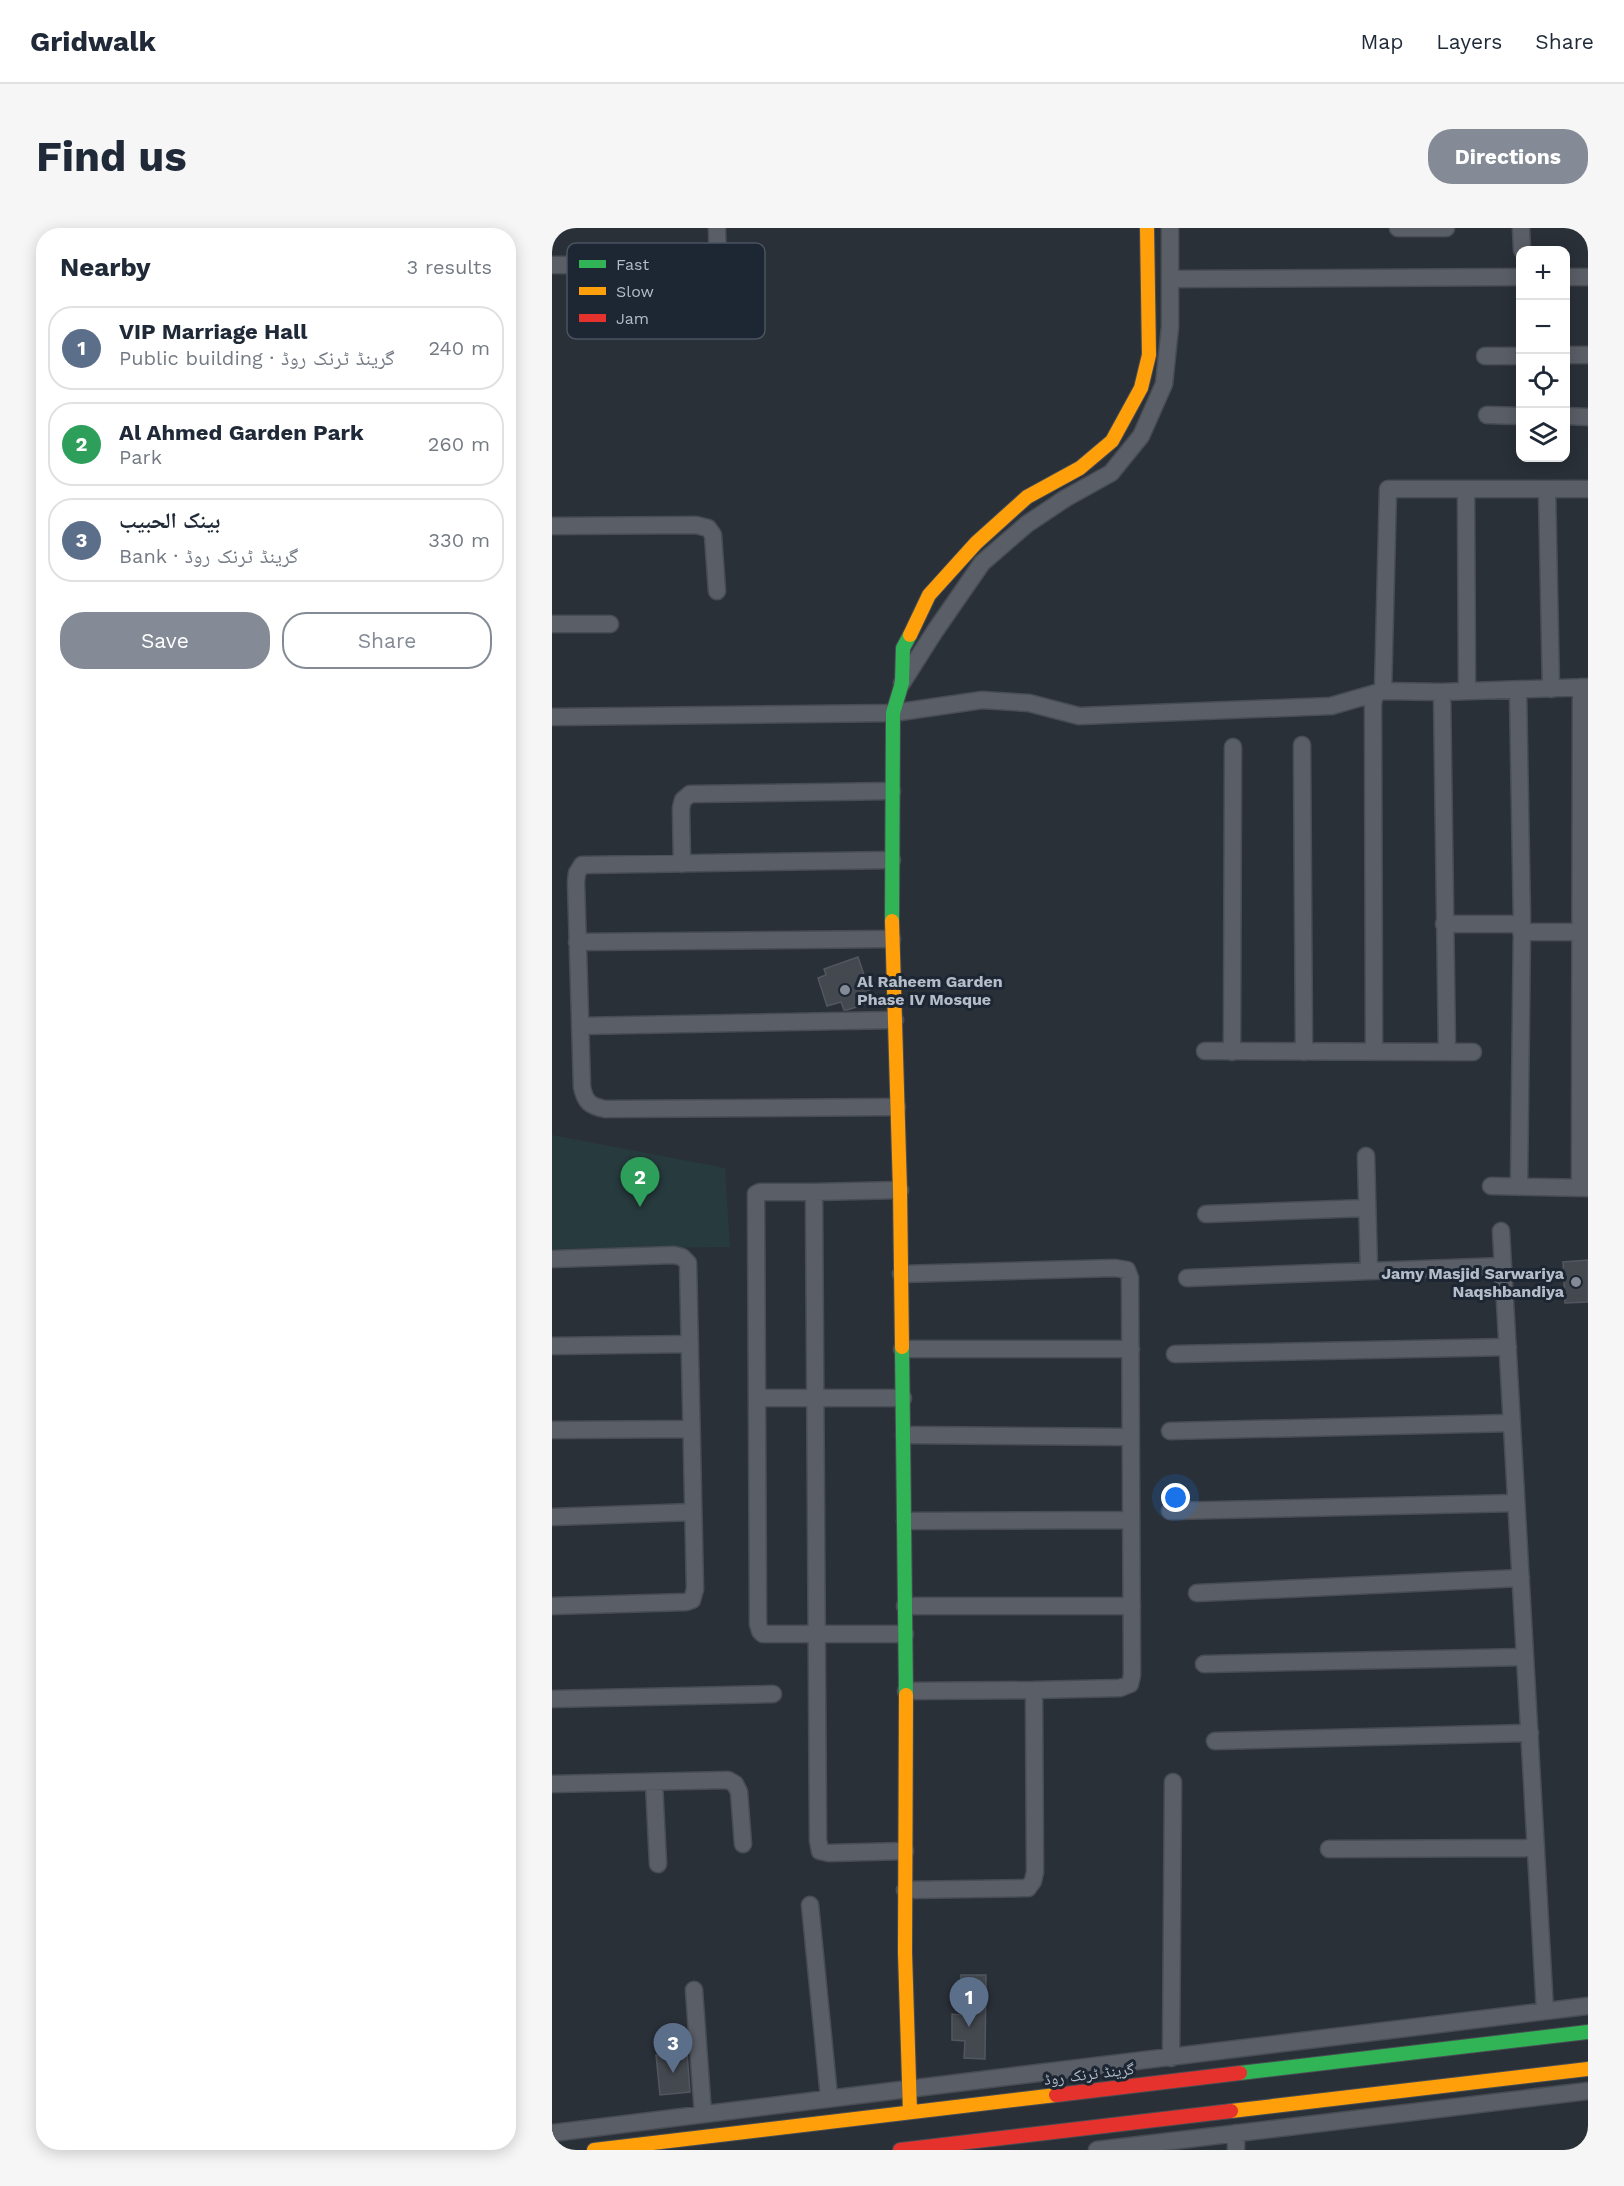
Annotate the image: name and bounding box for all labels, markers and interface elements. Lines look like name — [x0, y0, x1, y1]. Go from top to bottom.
text: Gridwalk — [30, 25, 156, 58]
text: Map — [1360, 29, 1403, 54]
text: Layers — [1436, 29, 1502, 54]
text: Share — [1535, 29, 1594, 54]
button: Directions — [1428, 129, 1588, 184]
text: Find us — [36, 132, 187, 181]
legend — [567, 243, 765, 339]
map controls — [1516, 246, 1570, 462]
button: + — [1516, 246, 1570, 300]
text: Nearby — [60, 252, 151, 282]
text: 3 results — [407, 255, 492, 279]
text: Fast — [616, 255, 649, 274]
text: Slow — [616, 282, 654, 301]
button: − — [1516, 300, 1570, 354]
text: Jam — [616, 309, 649, 328]
text: VIP Marriage Hall — [119, 319, 307, 344]
text: 1 — [77, 336, 86, 360]
text: 240 m — [428, 336, 490, 360]
text: Public building · گرینڈ ٹرنک روڈ — [119, 346, 394, 370]
button: locate — [1516, 354, 1570, 408]
button: layers — [1516, 408, 1570, 462]
text: Al Ahmed Garden Park — [119, 420, 364, 445]
text: 2 — [76, 432, 87, 456]
text: 260 m — [428, 432, 490, 456]
text: Park — [119, 445, 162, 469]
text: بينک الحبيب — [119, 508, 220, 533]
text: 3 — [76, 528, 87, 552]
text: 330 m — [428, 528, 490, 552]
text: Bank · گرینڈ ٹرنک روڈ — [119, 544, 298, 568]
button: Save — [60, 612, 270, 669]
button: Share — [282, 612, 492, 669]
place label: Al Raheem Garden Phase IV Mosque — [857, 972, 1003, 1009]
marker: Al Raheem Garden Phase IV Mosque — [838, 983, 852, 997]
pin: 2 — [620, 1158, 659, 1207]
place label: Jamy Masjid Sarwariya Naqshbandiya — [1381, 1264, 1565, 1301]
marker: Jamy Masjid Sarwariya Naqshbandiya — [1569, 1275, 1583, 1289]
your location — [1161, 1483, 1190, 1512]
pin: 1 — [950, 1978, 988, 2027]
pin: 3 — [654, 2024, 692, 2073]
street label: گرینڈ ٹرنک روڈ — [1043, 2059, 1136, 2089]

